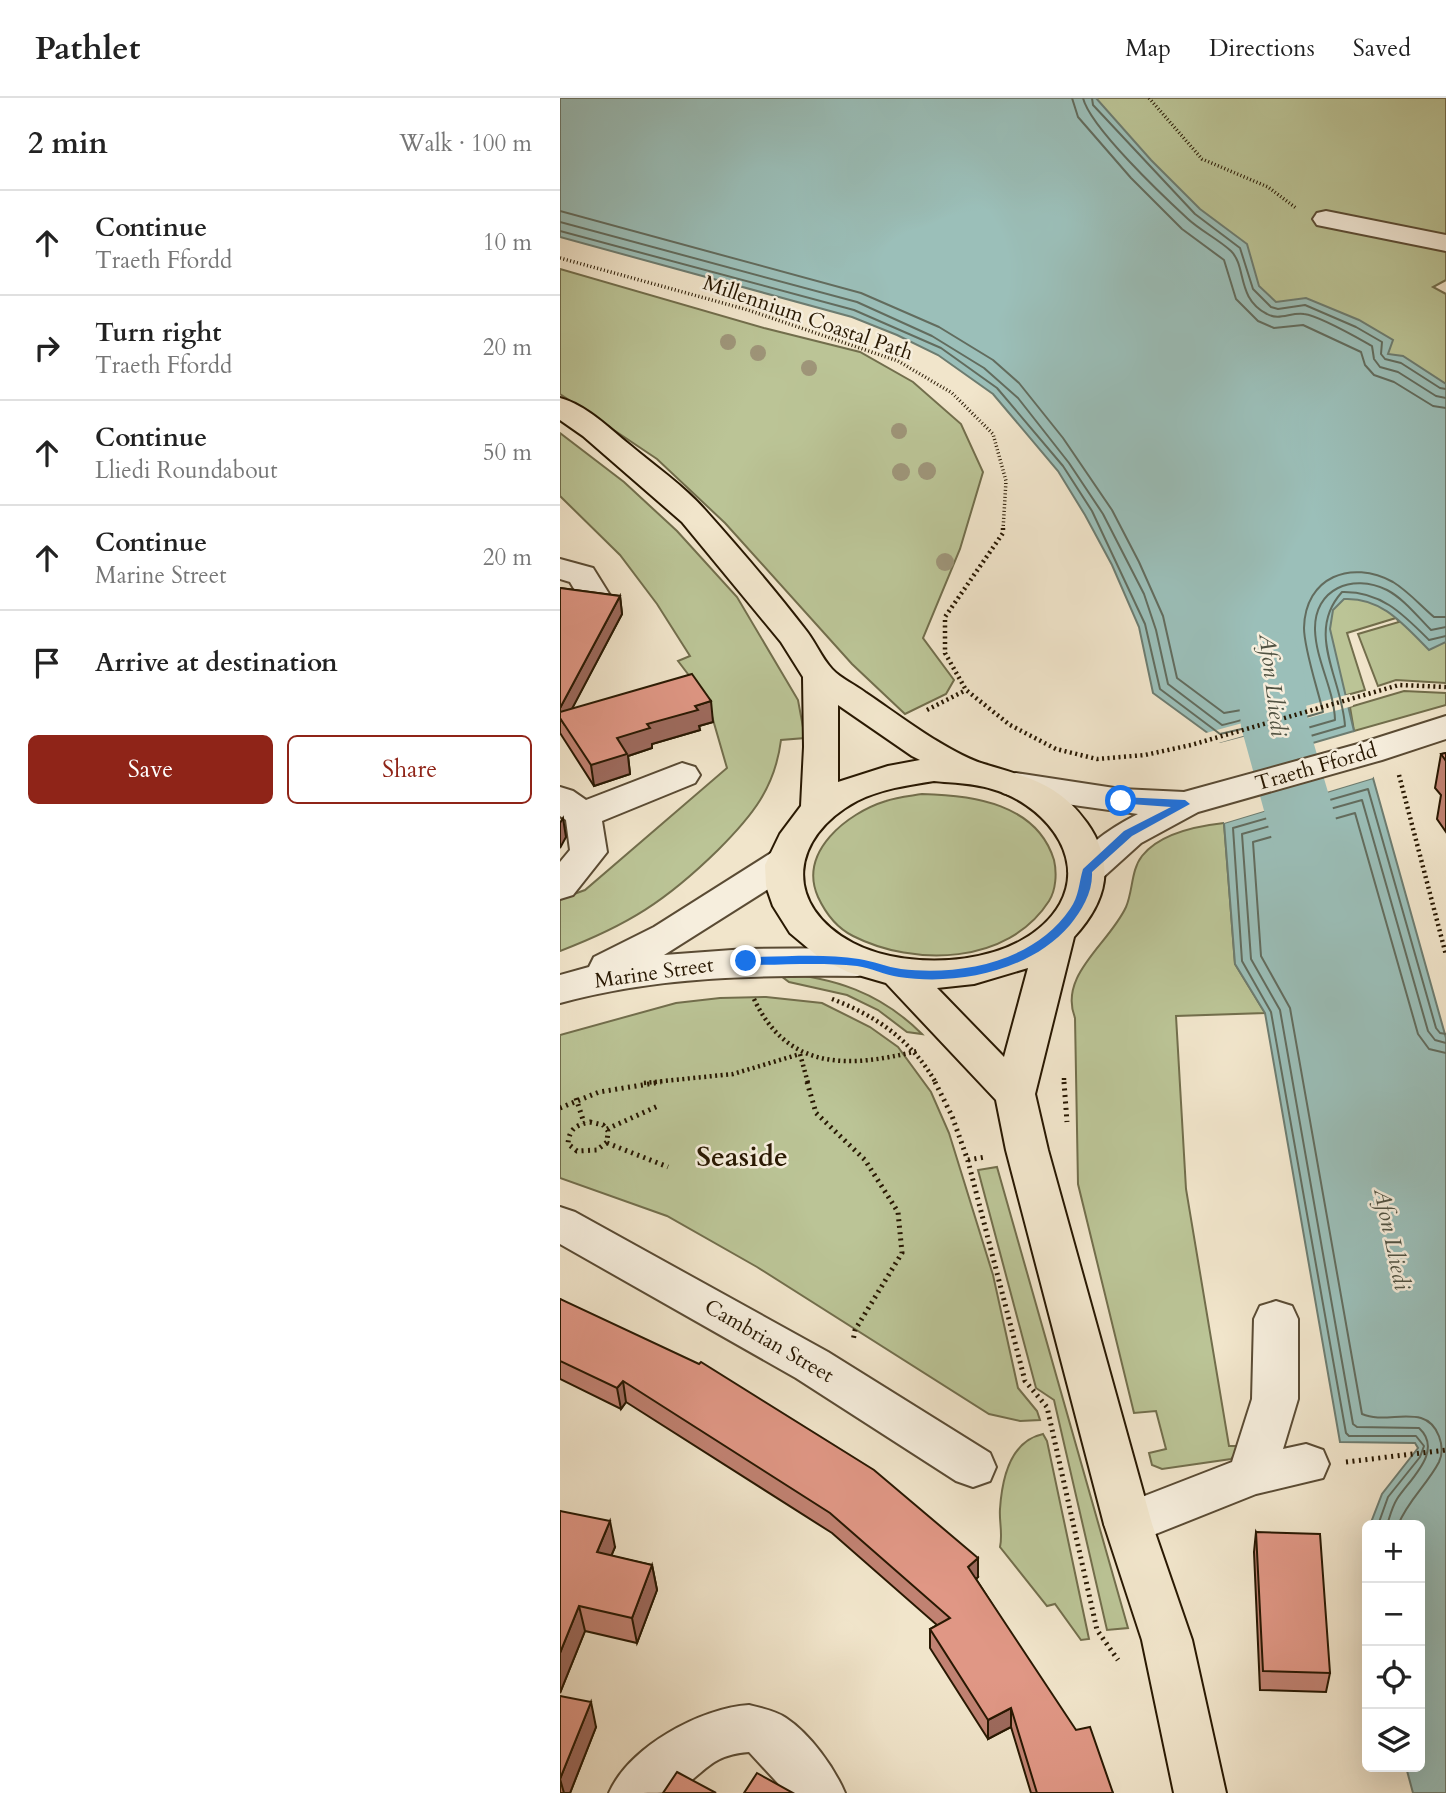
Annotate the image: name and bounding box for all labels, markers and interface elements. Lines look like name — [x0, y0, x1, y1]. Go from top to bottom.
text: Pathlet — [35, 26, 140, 71]
text: Map — [1125, 32, 1171, 65]
text: Directions — [1209, 32, 1315, 65]
text: Saved — [1353, 32, 1411, 65]
text: 2 min — [28, 123, 108, 164]
text: Walk · 100 m — [399, 128, 532, 159]
text: Continue — [95, 210, 207, 245]
icon: ahead — [28, 224, 66, 262]
text: 10 m — [483, 227, 532, 258]
text: Traeth Ffordd — [95, 245, 232, 276]
street label: Millennium Coastal Path — [699, 268, 917, 368]
text: Turn right — [95, 315, 222, 350]
icon: right — [28, 329, 66, 367]
text: 20 m — [483, 332, 532, 363]
text: Traeth Ffordd — [95, 350, 232, 381]
text: Continue — [95, 420, 207, 455]
icon: ahead — [28, 434, 66, 472]
text: 50 m — [483, 437, 532, 468]
text: Lliedi Roundabout — [95, 455, 277, 486]
text: Continue — [95, 525, 207, 560]
icon: ahead — [28, 539, 66, 577]
text: 20 m — [483, 542, 532, 573]
text: Marine Street — [95, 560, 227, 591]
water label: Afon Lliedi — [1251, 631, 1295, 739]
icon: arrive — [28, 644, 66, 682]
text: Arrive at destination — [95, 645, 338, 680]
button: Save — [28, 735, 273, 804]
button: Share — [287, 735, 532, 804]
street label: Traeth Ffordd — [1252, 736, 1380, 798]
route start — [1105, 785, 1136, 816]
route end — [730, 945, 761, 976]
street label: Marine Street — [593, 950, 716, 996]
district label: Seaside — [696, 1138, 788, 1176]
water label: Afon Lliedi — [1366, 1184, 1418, 1294]
street label: Cambrian Street — [699, 1292, 839, 1390]
map controls — [1362, 1520, 1425, 1772]
button: + — [1362, 1520, 1425, 1583]
button: − — [1362, 1583, 1425, 1646]
button: locate — [1362, 1646, 1425, 1709]
button: layers — [1362, 1709, 1425, 1772]

